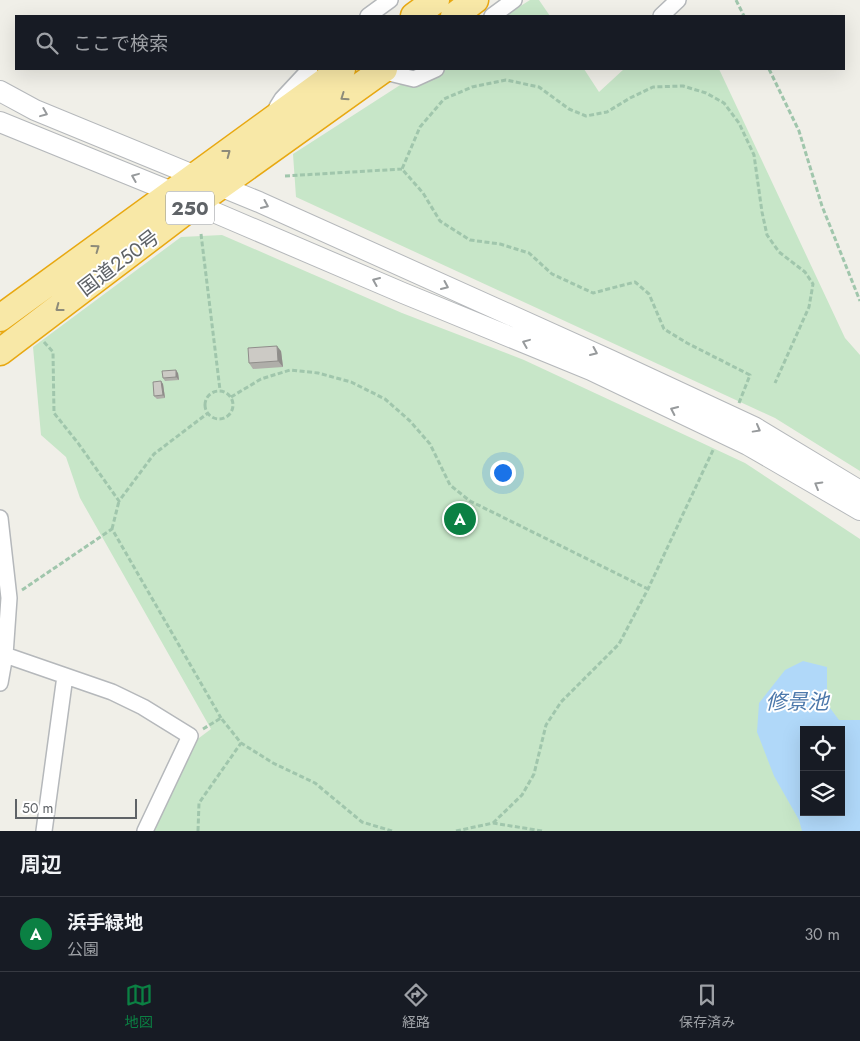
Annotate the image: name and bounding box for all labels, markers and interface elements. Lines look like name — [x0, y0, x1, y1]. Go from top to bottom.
search box — [15, 15, 845, 70]
icon: search — [33, 29, 61, 57]
text: ここで検索 — [73, 30, 168, 57]
one-way arrow — [340, 91, 350, 100]
one-way arrow — [39, 108, 47, 118]
one-way arrow — [221, 150, 230, 158]
one-way arrow — [131, 173, 140, 184]
road number: 250 — [166, 192, 214, 224]
one-way arrow — [260, 199, 269, 210]
street label: 国道250号 — [72, 223, 166, 303]
one-way arrow — [90, 245, 100, 254]
one-way arrow — [372, 277, 381, 288]
one-way arrow — [440, 280, 449, 291]
one-way arrow — [56, 302, 65, 310]
one-way arrow — [522, 339, 531, 350]
one-way arrow — [589, 346, 598, 357]
one-way arrow — [670, 405, 679, 416]
one-way arrow — [751, 423, 760, 433]
your location — [490, 460, 516, 486]
one-way arrow — [814, 482, 823, 492]
pin: A — [444, 500, 476, 538]
water label: 修景池 — [766, 687, 830, 717]
map controls — [800, 726, 845, 816]
button: locate — [800, 726, 845, 771]
button: layers — [800, 771, 845, 816]
scale bar — [15, 796, 138, 819]
text: 50 m — [22, 798, 53, 818]
text: 周辺 — [20, 850, 62, 880]
text: 浜手緑地 — [67, 909, 143, 936]
text: A — [30, 923, 42, 946]
text: 30 m — [804, 923, 840, 946]
text: 公園 — [67, 938, 99, 961]
tab: 地図 — [125, 981, 153, 1032]
tab: 経路 — [402, 981, 430, 1032]
tab: 保存済み — [679, 981, 735, 1032]

